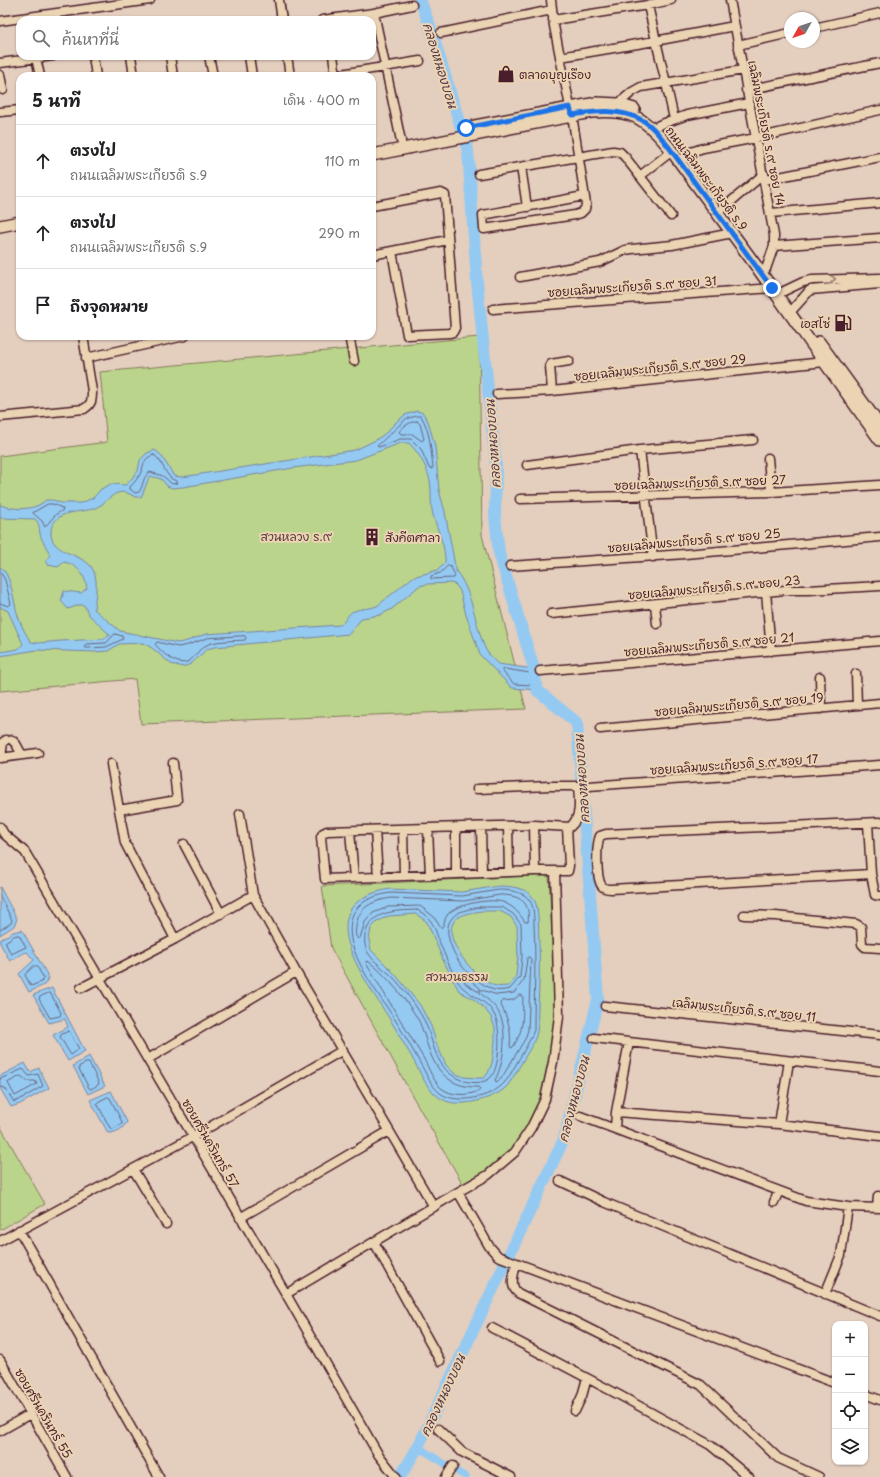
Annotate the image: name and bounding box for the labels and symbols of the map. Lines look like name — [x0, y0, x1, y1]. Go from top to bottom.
north arrow — [784, 12, 820, 48]
water label: คลองหนองบอน — [419, 20, 463, 111]
street label: เฉลิมพระเกียรติ ร.๙ ซอย 14 — [744, 59, 790, 207]
shop icon: ตลาดบุญเรือง — [496, 64, 516, 84]
place label: ตลาดบุญเรือง — [519, 65, 591, 84]
route start — [457, 119, 475, 137]
street label: ถนนเฉลิมพระเกียรติ ร.9 — [662, 122, 752, 234]
street label: ซอยเฉลิมพระเกียรติ ร.๙ ซอย 31 — [547, 271, 717, 301]
one-way arrow — [830, 275, 836, 284]
route end — [763, 279, 781, 297]
fuel station icon: เอสโซ่ — [833, 313, 853, 333]
place label: เอสโซ่ — [800, 314, 831, 332]
street label: ซอยเฉลิมพระเกียรติ ร.๙ ซอย 29 — [573, 349, 747, 385]
water label: คลองหนองบอน — [479, 398, 505, 489]
street label: ซอยเฉลิมพระเกียรติ ร.๙ ซอย 27 — [614, 470, 786, 494]
street label: ซอยเฉลิมพระเกียรติ ร.๙ ซอย 25 — [607, 523, 781, 557]
park label: สวนหลวง ร.๙ — [261, 527, 333, 545]
building icon: สังคีตศาลา — [362, 527, 382, 547]
place label: สังคีตศาลา — [385, 528, 440, 546]
street label: ซอยเฉลิมพระเกียรติ ร.๙ ซอย 23 — [627, 570, 801, 604]
street label: ซอยเฉลิมพระเกียรติ ร.๙ ซอย 21 — [623, 628, 795, 660]
street label: ซอยเฉลิมพระเกียรติ ร.๙ ซอย 19 — [654, 688, 824, 720]
water label: คลองหนองบอน — [568, 733, 594, 824]
street label: ซอยเฉลิมพระเกียรติ ร.๙ ซอย 17 — [649, 749, 819, 779]
park label: สวนวนธรรม — [426, 967, 488, 985]
street label: เฉลิมพระเกียรติ ร.๙ ซอย 11 — [671, 992, 817, 1026]
water label: คลองหนองบอน — [552, 1052, 594, 1144]
street label: ซอยศรีนครินทร์ 57 — [178, 1095, 244, 1191]
water label: คลองหนองบอน — [415, 1350, 470, 1439]
street label: ซอยศรีนครินทร์ 55 — [11, 1365, 77, 1461]

